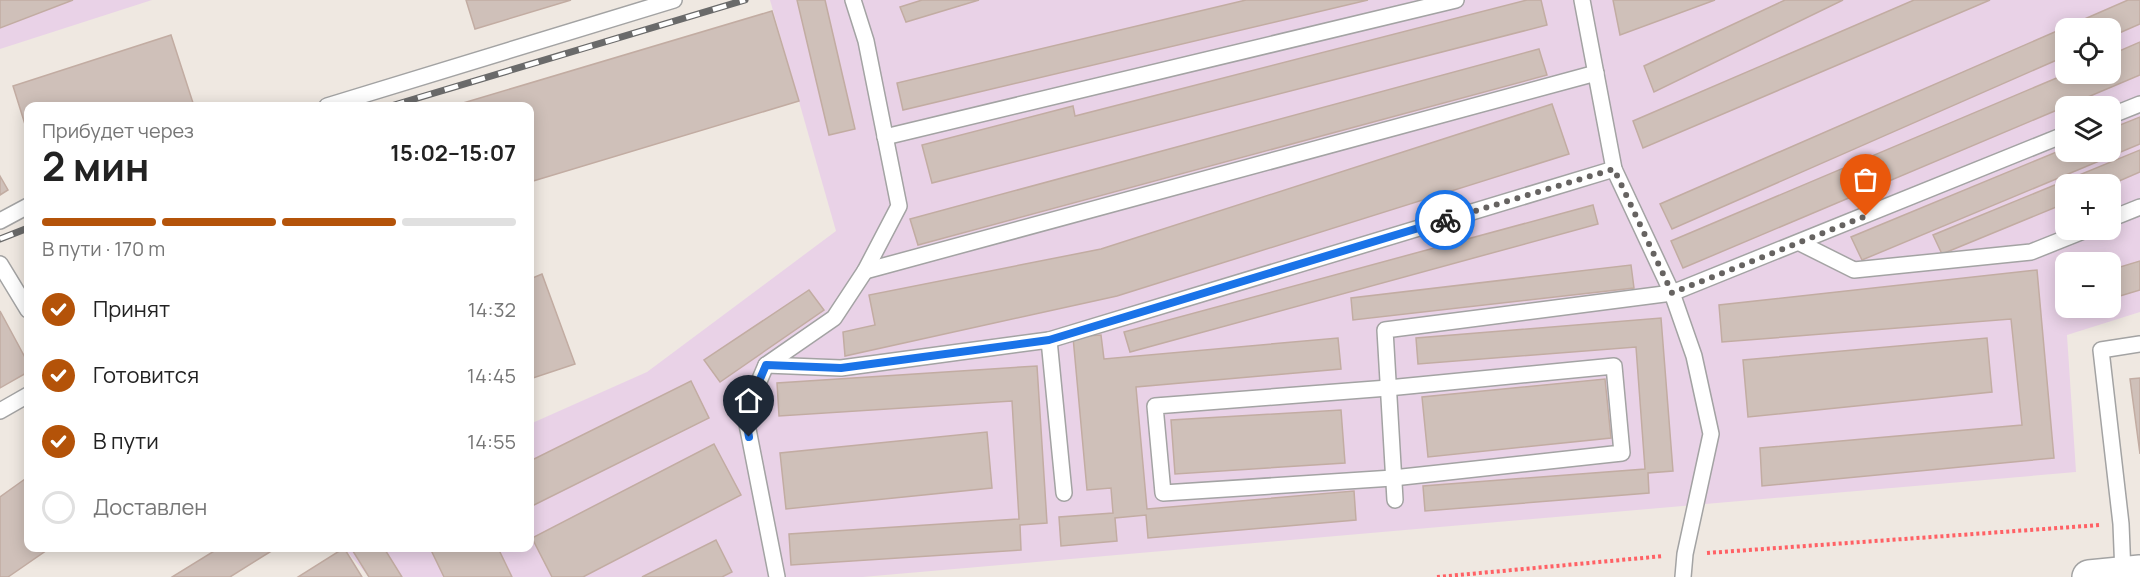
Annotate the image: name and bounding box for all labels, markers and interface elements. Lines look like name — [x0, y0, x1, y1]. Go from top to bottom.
map controls — [2055, 18, 2121, 318]
button: locate — [2055, 18, 2121, 84]
button: layers — [2055, 96, 2121, 162]
text: Прибудет через — [42, 117, 194, 144]
text: 15:02–15:07 — [390, 138, 516, 168]
text: 2 мин — [42, 139, 149, 193]
pin — [1840, 154, 1891, 216]
icon: bag — [1849, 163, 1882, 196]
button: + — [2055, 174, 2121, 240]
courier — [1415, 190, 1475, 250]
icon: bike — [1429, 204, 1462, 237]
text: В пути · 170 m — [42, 235, 165, 262]
button: − — [2055, 252, 2121, 318]
icon: check — [42, 293, 75, 326]
text: Принят — [93, 294, 170, 324]
text: 14:32 — [468, 296, 516, 323]
icon: check — [42, 359, 75, 392]
text: Готовится — [93, 360, 199, 390]
text: 14:45 — [467, 362, 516, 389]
pin — [723, 375, 774, 437]
icon: home — [732, 384, 765, 417]
icon: check — [42, 425, 75, 458]
text: В пути — [93, 426, 159, 456]
text: 14:55 — [467, 428, 516, 455]
text: Доставлен — [93, 492, 207, 522]

